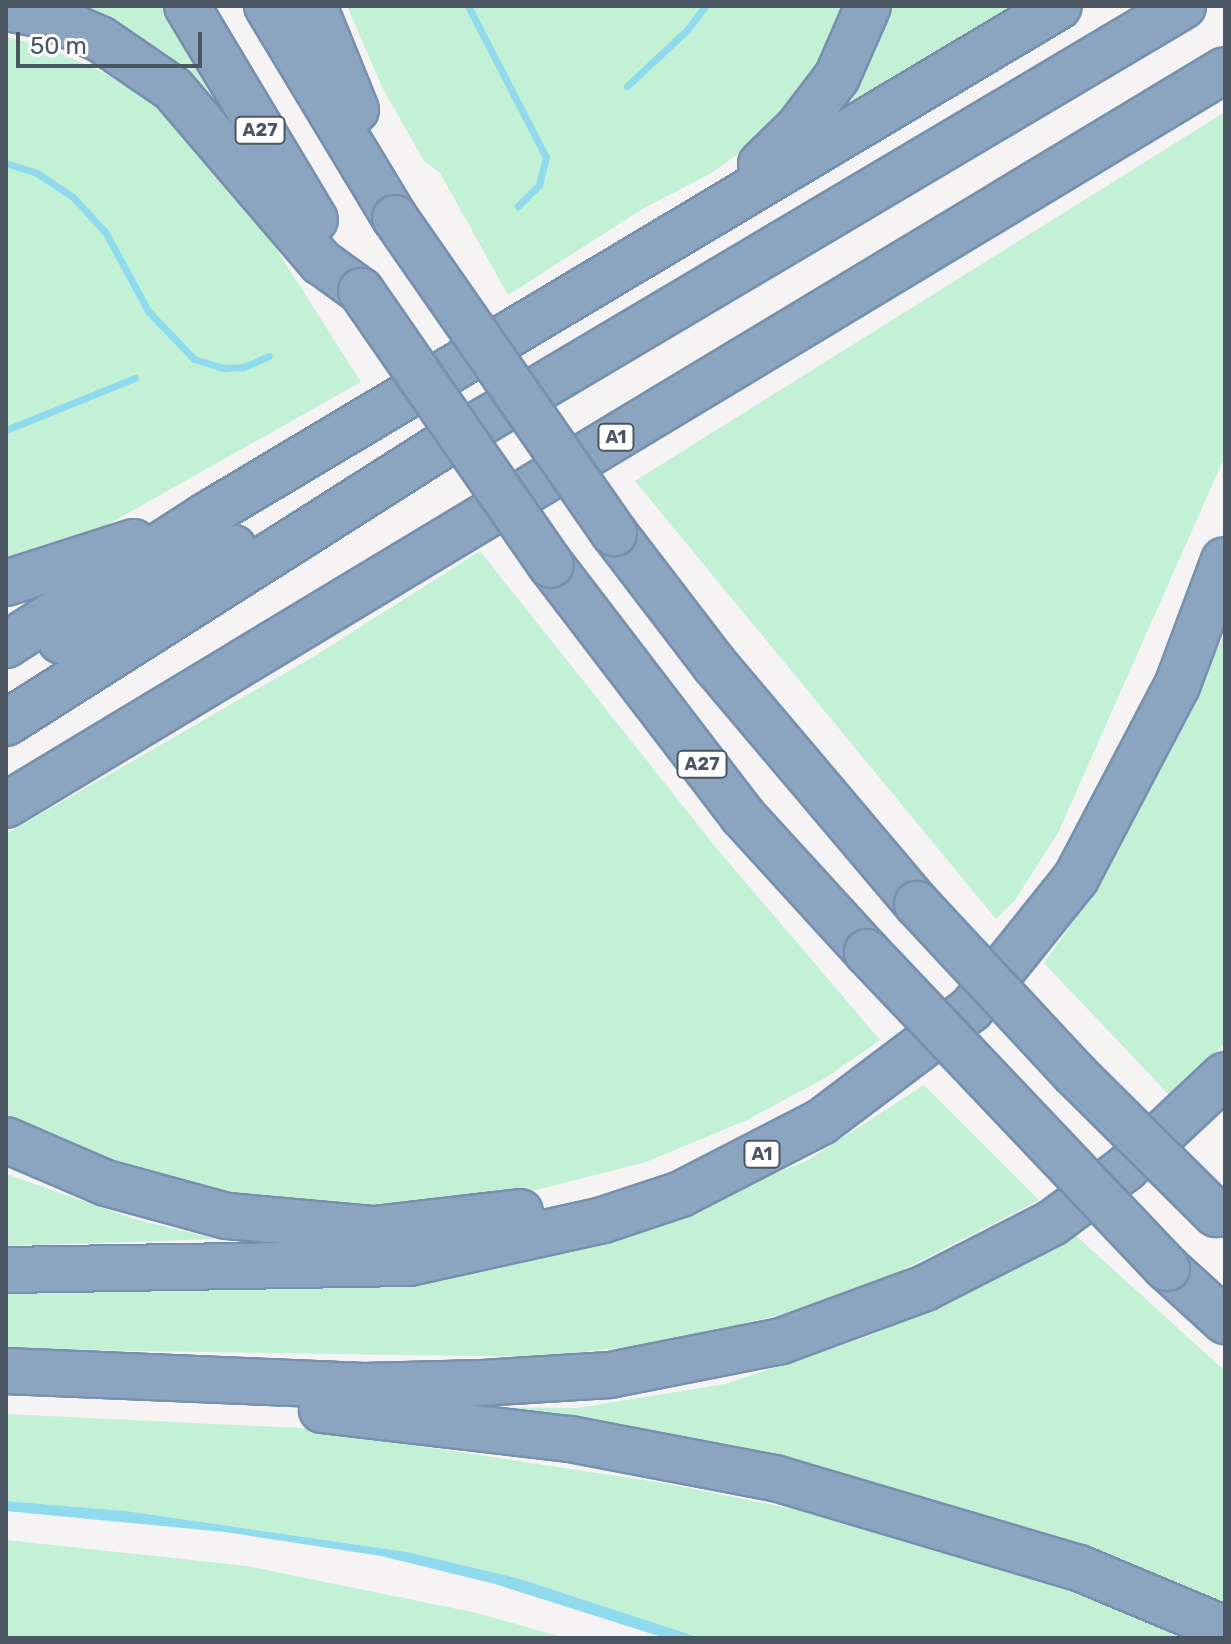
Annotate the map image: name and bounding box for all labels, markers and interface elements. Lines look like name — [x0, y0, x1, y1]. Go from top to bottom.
scale bar — [20, 16, 206, 66]
text: 50 m — [30, 32, 87, 60]
road number: A27 — [234, 116, 286, 144]
road number: A1 — [596, 423, 636, 451]
road number: A27 — [676, 750, 728, 778]
road number: A1 — [742, 1140, 782, 1168]

